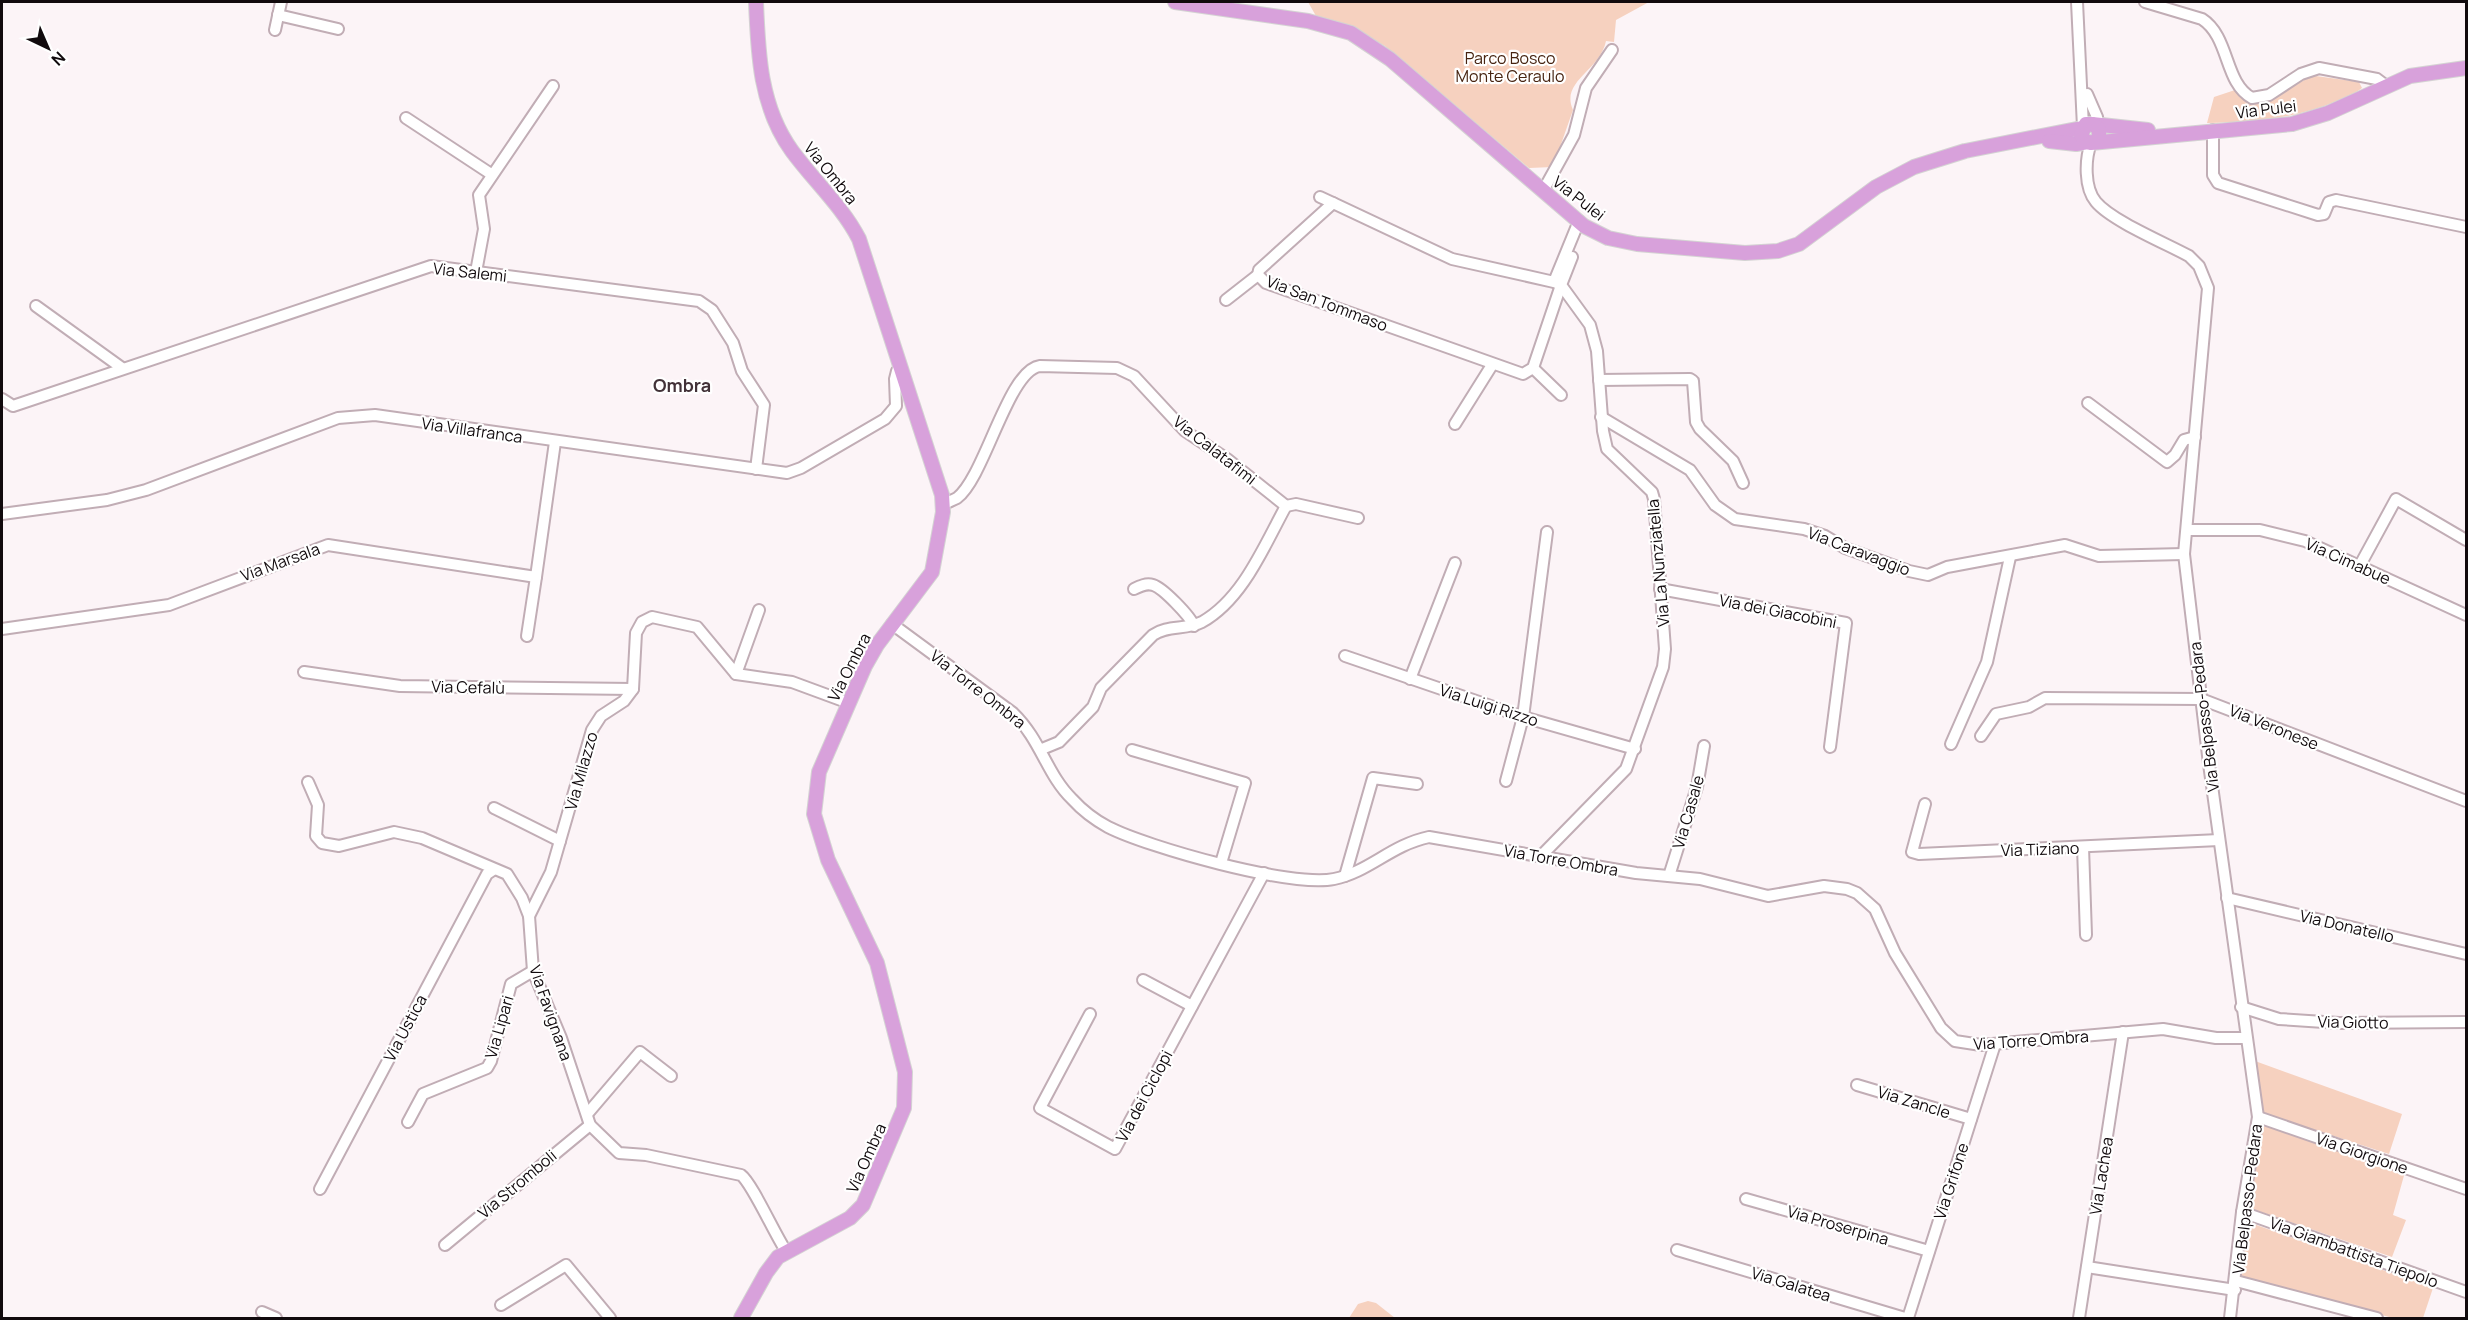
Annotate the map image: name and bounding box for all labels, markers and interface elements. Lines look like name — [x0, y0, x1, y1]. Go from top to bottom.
north arrow — [18, 18, 78, 78]
text: N — [47, 47, 70, 71]
park label: Parco Bosco Monte Ceraulo — [1456, 47, 1564, 87]
street label: Via Pulei — [2234, 94, 2298, 124]
street label: Via Ombra — [799, 137, 863, 209]
street label: Via Pulei — [1548, 171, 1610, 225]
street label: Via Salemi — [432, 257, 508, 287]
street label: Via San Tommaso — [1263, 270, 1391, 336]
district label: Ombra — [653, 373, 711, 397]
street label: Via Calatafimi — [1169, 410, 1261, 490]
street label: Via Villafranca — [420, 412, 524, 448]
street label: Via La Nunziatella — [1641, 498, 1675, 628]
street label: Via Caravaggio — [1805, 521, 1913, 581]
street label: Via Cimabue — [2302, 532, 2394, 590]
street label: Via Marsala — [237, 537, 323, 587]
street label: Via dei Giacobini — [1717, 589, 1839, 633]
street label: Via Ombra — [822, 629, 876, 705]
street label: Via Belpasso-Pedara — [2184, 641, 2224, 793]
street label: Via Torre Ombra — [926, 645, 1030, 733]
street label: Via Cefalù — [431, 675, 505, 699]
street label: Via Luigi Rizzo — [1437, 679, 1541, 731]
street label: Via Veronese — [2226, 699, 2322, 755]
street label: Via Milazzo — [559, 729, 603, 813]
street label: Via Casale — [1667, 773, 1709, 851]
street label: Via Tiziano — [2000, 837, 2080, 861]
street label: Via Torre Ombra — [1502, 839, 1620, 881]
street label: Via Donatello — [2298, 904, 2396, 948]
street label: Via Favignana — [524, 962, 578, 1064]
street label: Via Ustica — [378, 991, 432, 1065]
street label: Via Lipari — [479, 993, 519, 1061]
street label: Via Giotto — [2317, 1010, 2389, 1034]
street label: Via Torre Ombra — [1972, 1025, 2090, 1055]
street label: Via dei Ciclopi — [1111, 1046, 1177, 1146]
street label: Via Zancle — [1875, 1081, 1953, 1123]
street label: Via Ombra — [841, 1120, 891, 1196]
street label: Via Belpasso-Pedara — [2227, 1123, 2267, 1275]
street label: Via Giorgione — [2313, 1127, 2411, 1179]
street label: Via Lachea — [2084, 1135, 2118, 1217]
street label: Via Grifone — [1928, 1140, 1974, 1222]
street label: Via Stromboli — [473, 1145, 561, 1223]
street label: Via Proserpina — [1785, 1200, 1891, 1250]
street label: Via Giambattista Tiepolo — [2267, 1211, 2441, 1293]
street label: Via Galatea — [1749, 1261, 1833, 1307]

